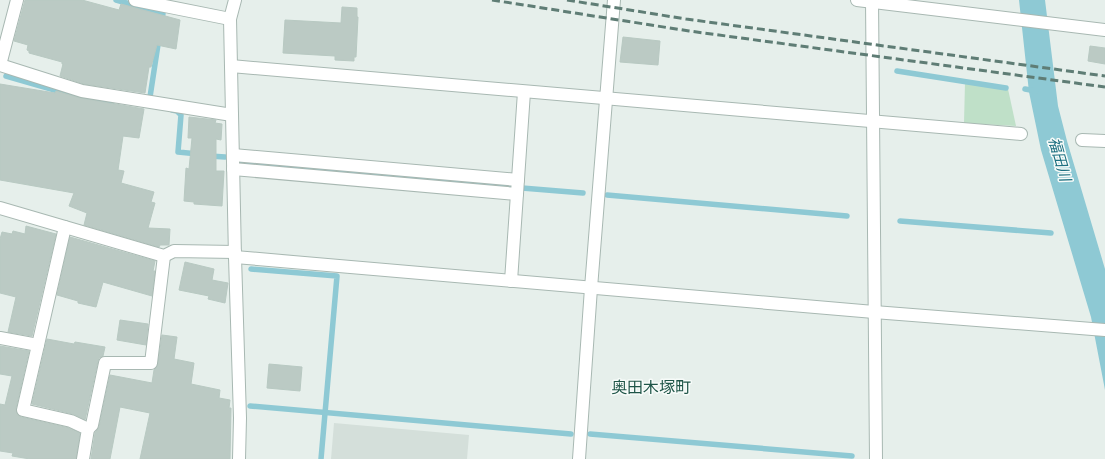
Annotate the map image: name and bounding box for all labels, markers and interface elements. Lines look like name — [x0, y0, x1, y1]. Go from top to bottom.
water label: 福田川 — [1045, 135, 1076, 185]
district label: 奥田木塚町 — [611, 377, 691, 397]

